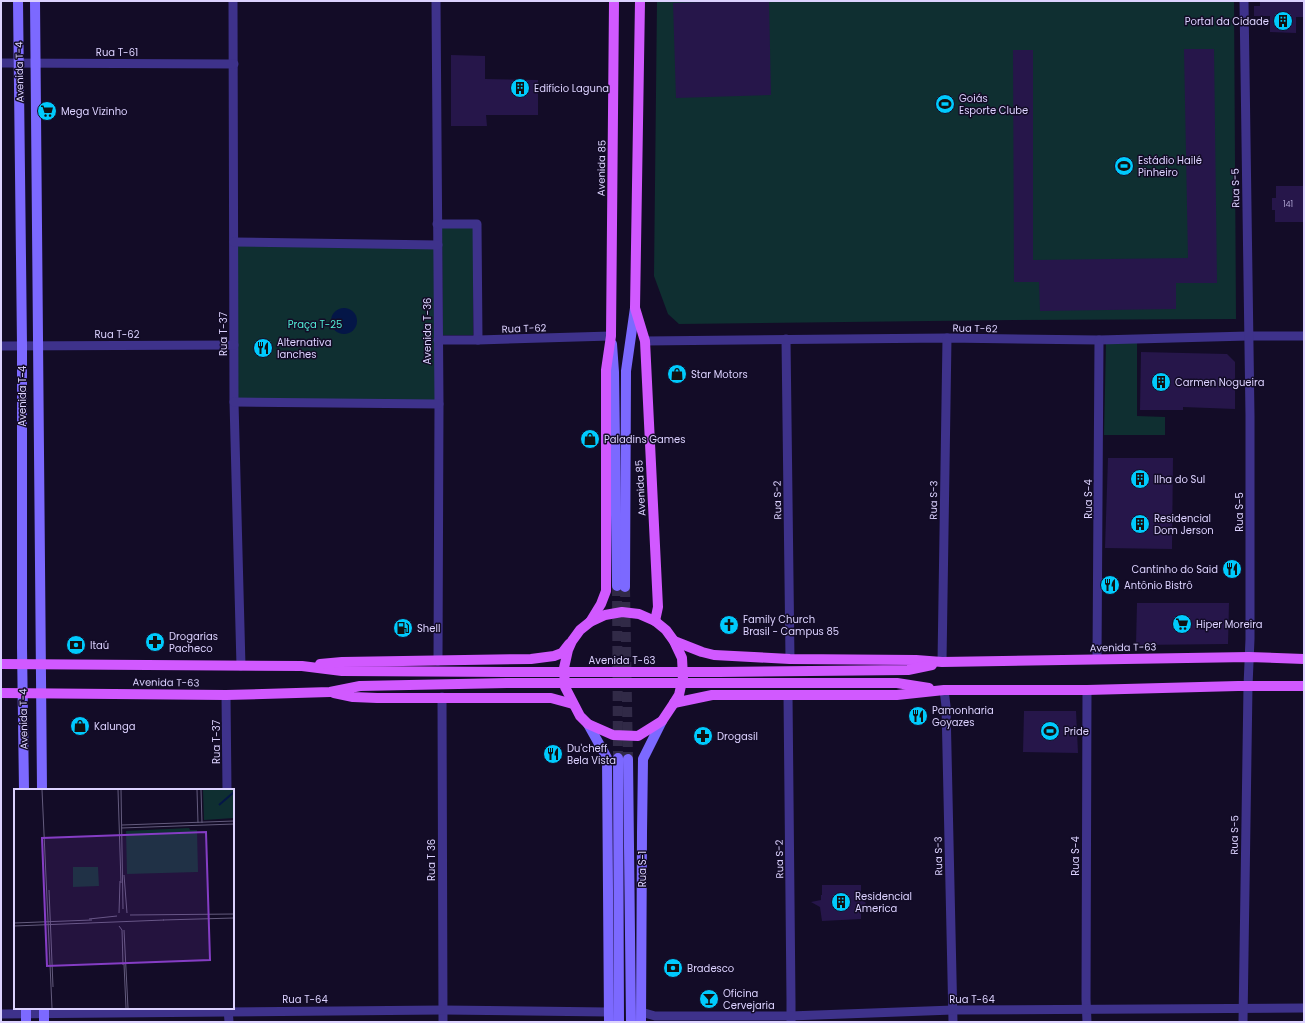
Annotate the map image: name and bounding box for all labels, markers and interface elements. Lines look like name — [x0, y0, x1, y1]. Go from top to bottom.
building icon: Portal da Cidade — [1272, 10, 1294, 32]
place label: Portal da Cidade — [1185, 14, 1269, 29]
street label: Avenida T-4 — [11, 41, 28, 103]
street label: Rua T-61 — [96, 45, 138, 60]
building icon: Edifício Laguna — [509, 77, 531, 99]
place label: Edifício Laguna — [534, 81, 609, 96]
place label: Goiás Esporte Clube — [959, 91, 1028, 118]
sports icon: Goiás Esporte Clube — [934, 93, 956, 115]
supermarket icon: Mega Vizinho — [36, 100, 58, 122]
place label: Mega Vizinho — [61, 104, 127, 119]
street label: Avenida 85 — [594, 140, 609, 196]
place label: Estádio Hailé Pinheiro — [1138, 153, 1202, 180]
sports icon: Estádio Hailé Pinheiro — [1113, 155, 1135, 177]
street label: Rua S-5 — [1228, 168, 1243, 208]
house number: 141 — [1283, 199, 1293, 210]
street label: Avenida T-36 — [420, 298, 435, 364]
street label: Rua T-37 — [216, 311, 231, 356]
park label: Praça T-25 — [288, 317, 342, 332]
street label: Rua T-62 — [501, 320, 547, 337]
street label: Rua T-62 — [952, 321, 998, 336]
street label: Rua T-62 — [95, 327, 140, 342]
place label: Alternativa lanches — [277, 335, 331, 362]
restaurant icon: Alternativa lanches — [252, 337, 274, 359]
shop icon: Star Motors — [666, 363, 688, 385]
street label: Avenida T-4 — [15, 366, 30, 426]
place label: Star Motors — [691, 367, 748, 382]
building icon: Carmen Nogueira — [1150, 371, 1172, 393]
place label: Carmen Nogueira — [1175, 375, 1265, 390]
shop icon: Paladins Games — [579, 428, 601, 450]
place label: Paladins Games — [604, 432, 686, 447]
street label: Avenida 85 — [632, 460, 649, 516]
building icon: Ilha do Sul — [1129, 468, 1151, 490]
place label: Ilha do Sul — [1154, 472, 1205, 487]
street label: Rua S-4 — [1081, 479, 1096, 519]
street label: Rua S-2 — [770, 480, 785, 520]
street label: Rua S-3 — [926, 480, 941, 520]
street label: Rua S-5 — [1232, 492, 1247, 532]
place label: Residencial Dom Jerson — [1154, 511, 1214, 538]
building icon: Residencial Dom Jerson — [1129, 513, 1151, 535]
restaurant icon: Cantinho do Said — [1221, 558, 1243, 580]
place label: Cantinho do Said — [1131, 562, 1218, 577]
restaurant icon: Antônio Bistrô — [1099, 574, 1121, 596]
place label: Antônio Bistrô — [1124, 578, 1193, 593]
place label: Family Church Brasil - Campus 85 — [743, 612, 839, 639]
supermarket icon: Hiper Moreira — [1171, 613, 1193, 635]
church icon: Family Church Brasil - Campus 85 — [718, 614, 740, 636]
fuel station icon: Shell — [392, 617, 414, 639]
place label: Hiper Moreira — [1196, 617, 1263, 632]
place label: Shell — [417, 621, 440, 636]
place label: Drogarias Pacheco — [169, 629, 218, 656]
pharmacy icon: Drogarias Pacheco — [144, 631, 166, 653]
bank icon: Itaú — [65, 634, 87, 656]
place label: Itaú — [90, 638, 109, 653]
street label: Avenida T-63 — [1090, 639, 1157, 656]
street label: Avenida T-63 — [589, 653, 655, 668]
street label: Avenida T-63 — [132, 674, 200, 691]
street label: Avenida T-4 — [15, 688, 32, 750]
place label: Pamonharia Goyazes — [932, 703, 994, 730]
restaurant icon: Pamonharia Goyazes — [907, 705, 929, 727]
shop icon: Kalunga — [69, 715, 91, 737]
place label: Kalunga — [94, 719, 136, 734]
street label: Rua T-37 — [209, 719, 224, 764]
sports icon: Pride — [1039, 720, 1061, 742]
place label: Pride — [1064, 724, 1089, 739]
pharmacy icon: Drogasil — [692, 725, 714, 747]
place label: Drogasil — [717, 729, 758, 744]
place label: Du'cheff Bela Vista — [567, 741, 616, 768]
restaurant icon: Du'cheff Bela Vista — [542, 743, 564, 765]
inset map — [14, 789, 234, 1009]
street label: Rua S-5 — [1227, 815, 1242, 855]
street label: Rua S-3 — [931, 836, 946, 876]
street label: Rua S-4 — [1068, 836, 1083, 876]
street label: Rua T 36 — [424, 839, 439, 881]
street label: Rua S-2 — [772, 839, 787, 879]
street label: Rua S-1 — [635, 851, 650, 887]
place label: Residencial America — [855, 889, 912, 916]
building icon: Residencial America — [830, 891, 852, 913]
bank icon: Bradesco — [662, 957, 684, 979]
place label: Bradesco — [687, 961, 734, 976]
place label: Oficina Cervejaria — [723, 986, 775, 1013]
bar icon: Oficina Cervejaria — [698, 988, 720, 1010]
street label: Rua T-64 — [282, 992, 328, 1007]
street label: Rua T-64 — [949, 992, 995, 1007]

